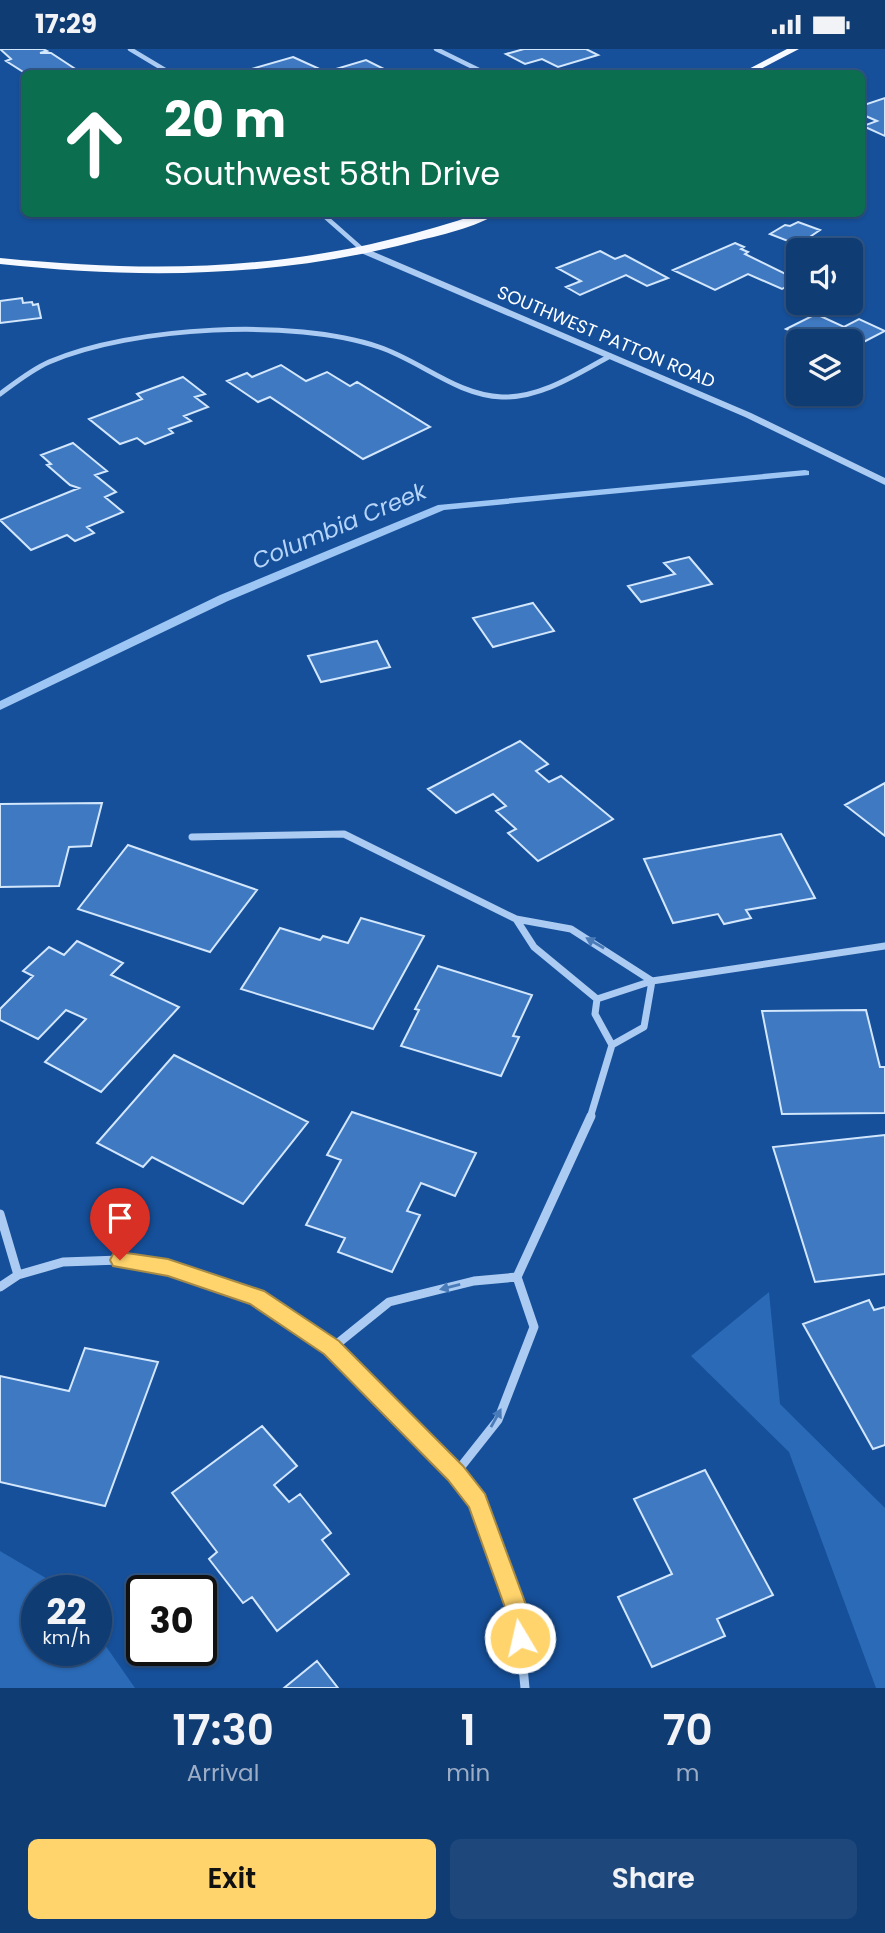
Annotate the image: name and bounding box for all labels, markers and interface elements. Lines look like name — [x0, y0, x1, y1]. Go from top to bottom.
text: 17:29 — [35, 6, 97, 42]
text: 20 m — [164, 86, 286, 154]
icon: ahead — [49, 98, 140, 189]
text: Southwest 58th Drive — [164, 151, 500, 196]
map controls — [786, 238, 863, 406]
button: sound — [786, 238, 863, 315]
street label: SOUTHWEST PATTON ROAD — [493, 279, 719, 394]
button: layers — [786, 329, 863, 406]
water label: Columbia Creek — [247, 474, 432, 577]
one-way arrow — [585, 937, 604, 949]
pin — [90, 1188, 150, 1260]
icon: arrive — [101, 1199, 139, 1237]
one-way arrow — [439, 1282, 461, 1293]
one-way arrow — [490, 1409, 502, 1428]
speed limit sign: 30 — [126, 1575, 217, 1666]
text: 22 — [47, 1587, 86, 1636]
position arrow — [483, 1601, 557, 1675]
text: km/h — [43, 1625, 90, 1650]
text: 17:30 — [172, 1701, 274, 1760]
text: 1 — [461, 1701, 476, 1760]
text: 70 — [663, 1701, 713, 1760]
text: Arrival — [187, 1757, 259, 1789]
text: min — [446, 1757, 490, 1789]
text: m — [676, 1757, 699, 1789]
button: Exit — [28, 1839, 436, 1919]
button: Share — [450, 1839, 857, 1919]

